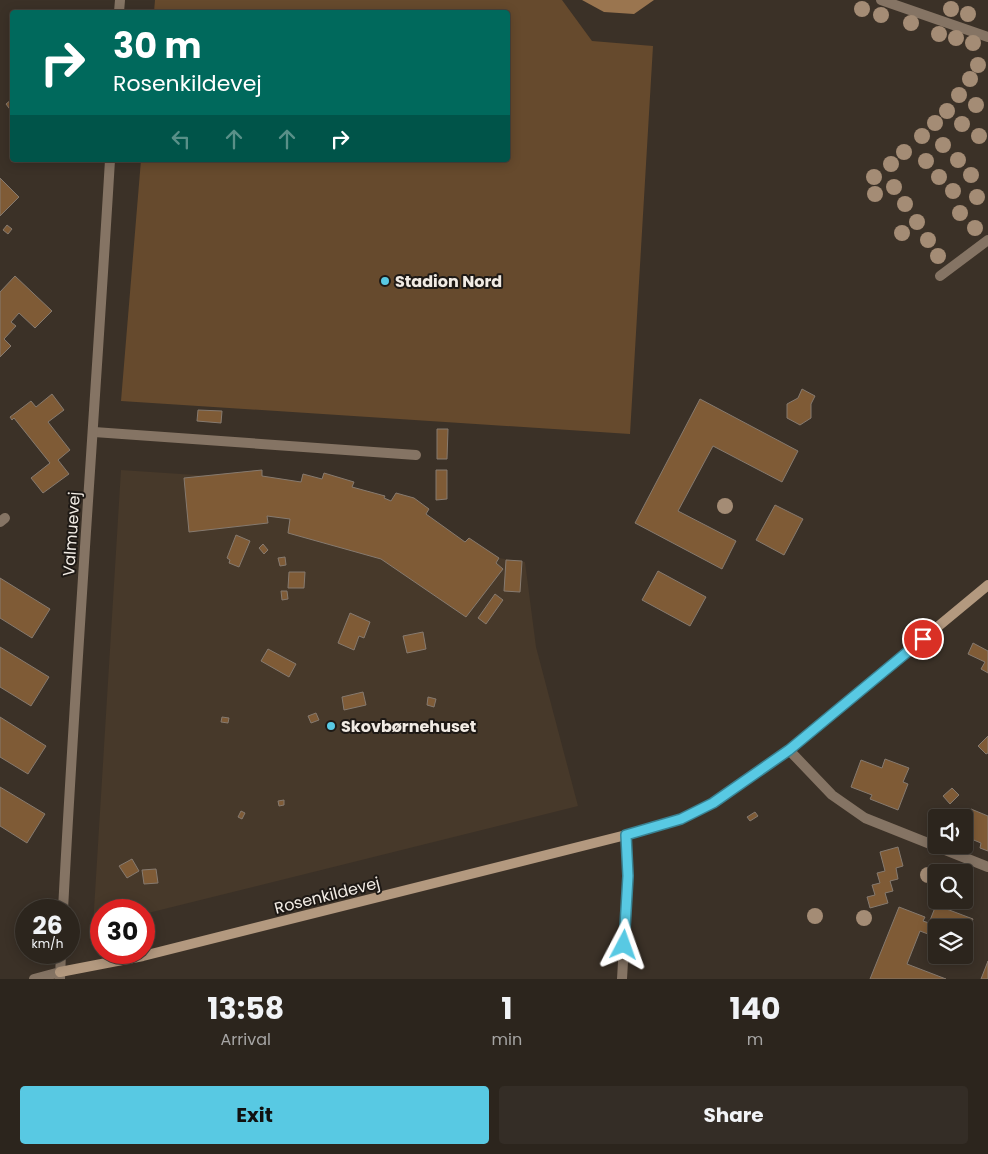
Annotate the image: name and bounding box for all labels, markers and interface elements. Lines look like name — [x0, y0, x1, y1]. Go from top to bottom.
text: 30 m — [113, 21, 201, 70]
icon: right — [30, 30, 95, 95]
text: Rosenkildevej — [113, 68, 262, 99]
icon: left — [167, 125, 195, 153]
icon: ahead — [220, 125, 248, 153]
icon: ahead — [273, 125, 301, 153]
icon: right — [326, 125, 354, 153]
place label: Stadion Nord — [395, 270, 502, 293]
marker: Stadion Nord — [379, 275, 391, 287]
street label: Valmuevej — [57, 491, 86, 577]
pin — [902, 618, 944, 660]
icon: arrive — [909, 625, 937, 653]
place label: Skovbørnehuset — [341, 715, 476, 738]
marker: Skovbørnehuset — [325, 720, 337, 732]
map controls — [928, 809, 973, 964]
button: sound — [928, 809, 973, 854]
button: search — [928, 864, 973, 909]
street label: Rosenkildevej — [272, 871, 382, 920]
speed limit sign: 30 — [90, 899, 155, 964]
text: 26 — [32, 908, 63, 943]
position arrow — [597, 918, 649, 970]
button: layers — [928, 919, 973, 964]
text: km/h — [32, 935, 63, 952]
text: 13:58 — [207, 987, 284, 1030]
text: 1 — [501, 987, 512, 1030]
text: 140 — [729, 987, 781, 1030]
text: Arrival — [221, 1028, 271, 1051]
text: min — [492, 1028, 522, 1051]
text: m — [747, 1028, 763, 1051]
button: Exit — [20, 1086, 489, 1144]
button: Share — [499, 1086, 968, 1144]

